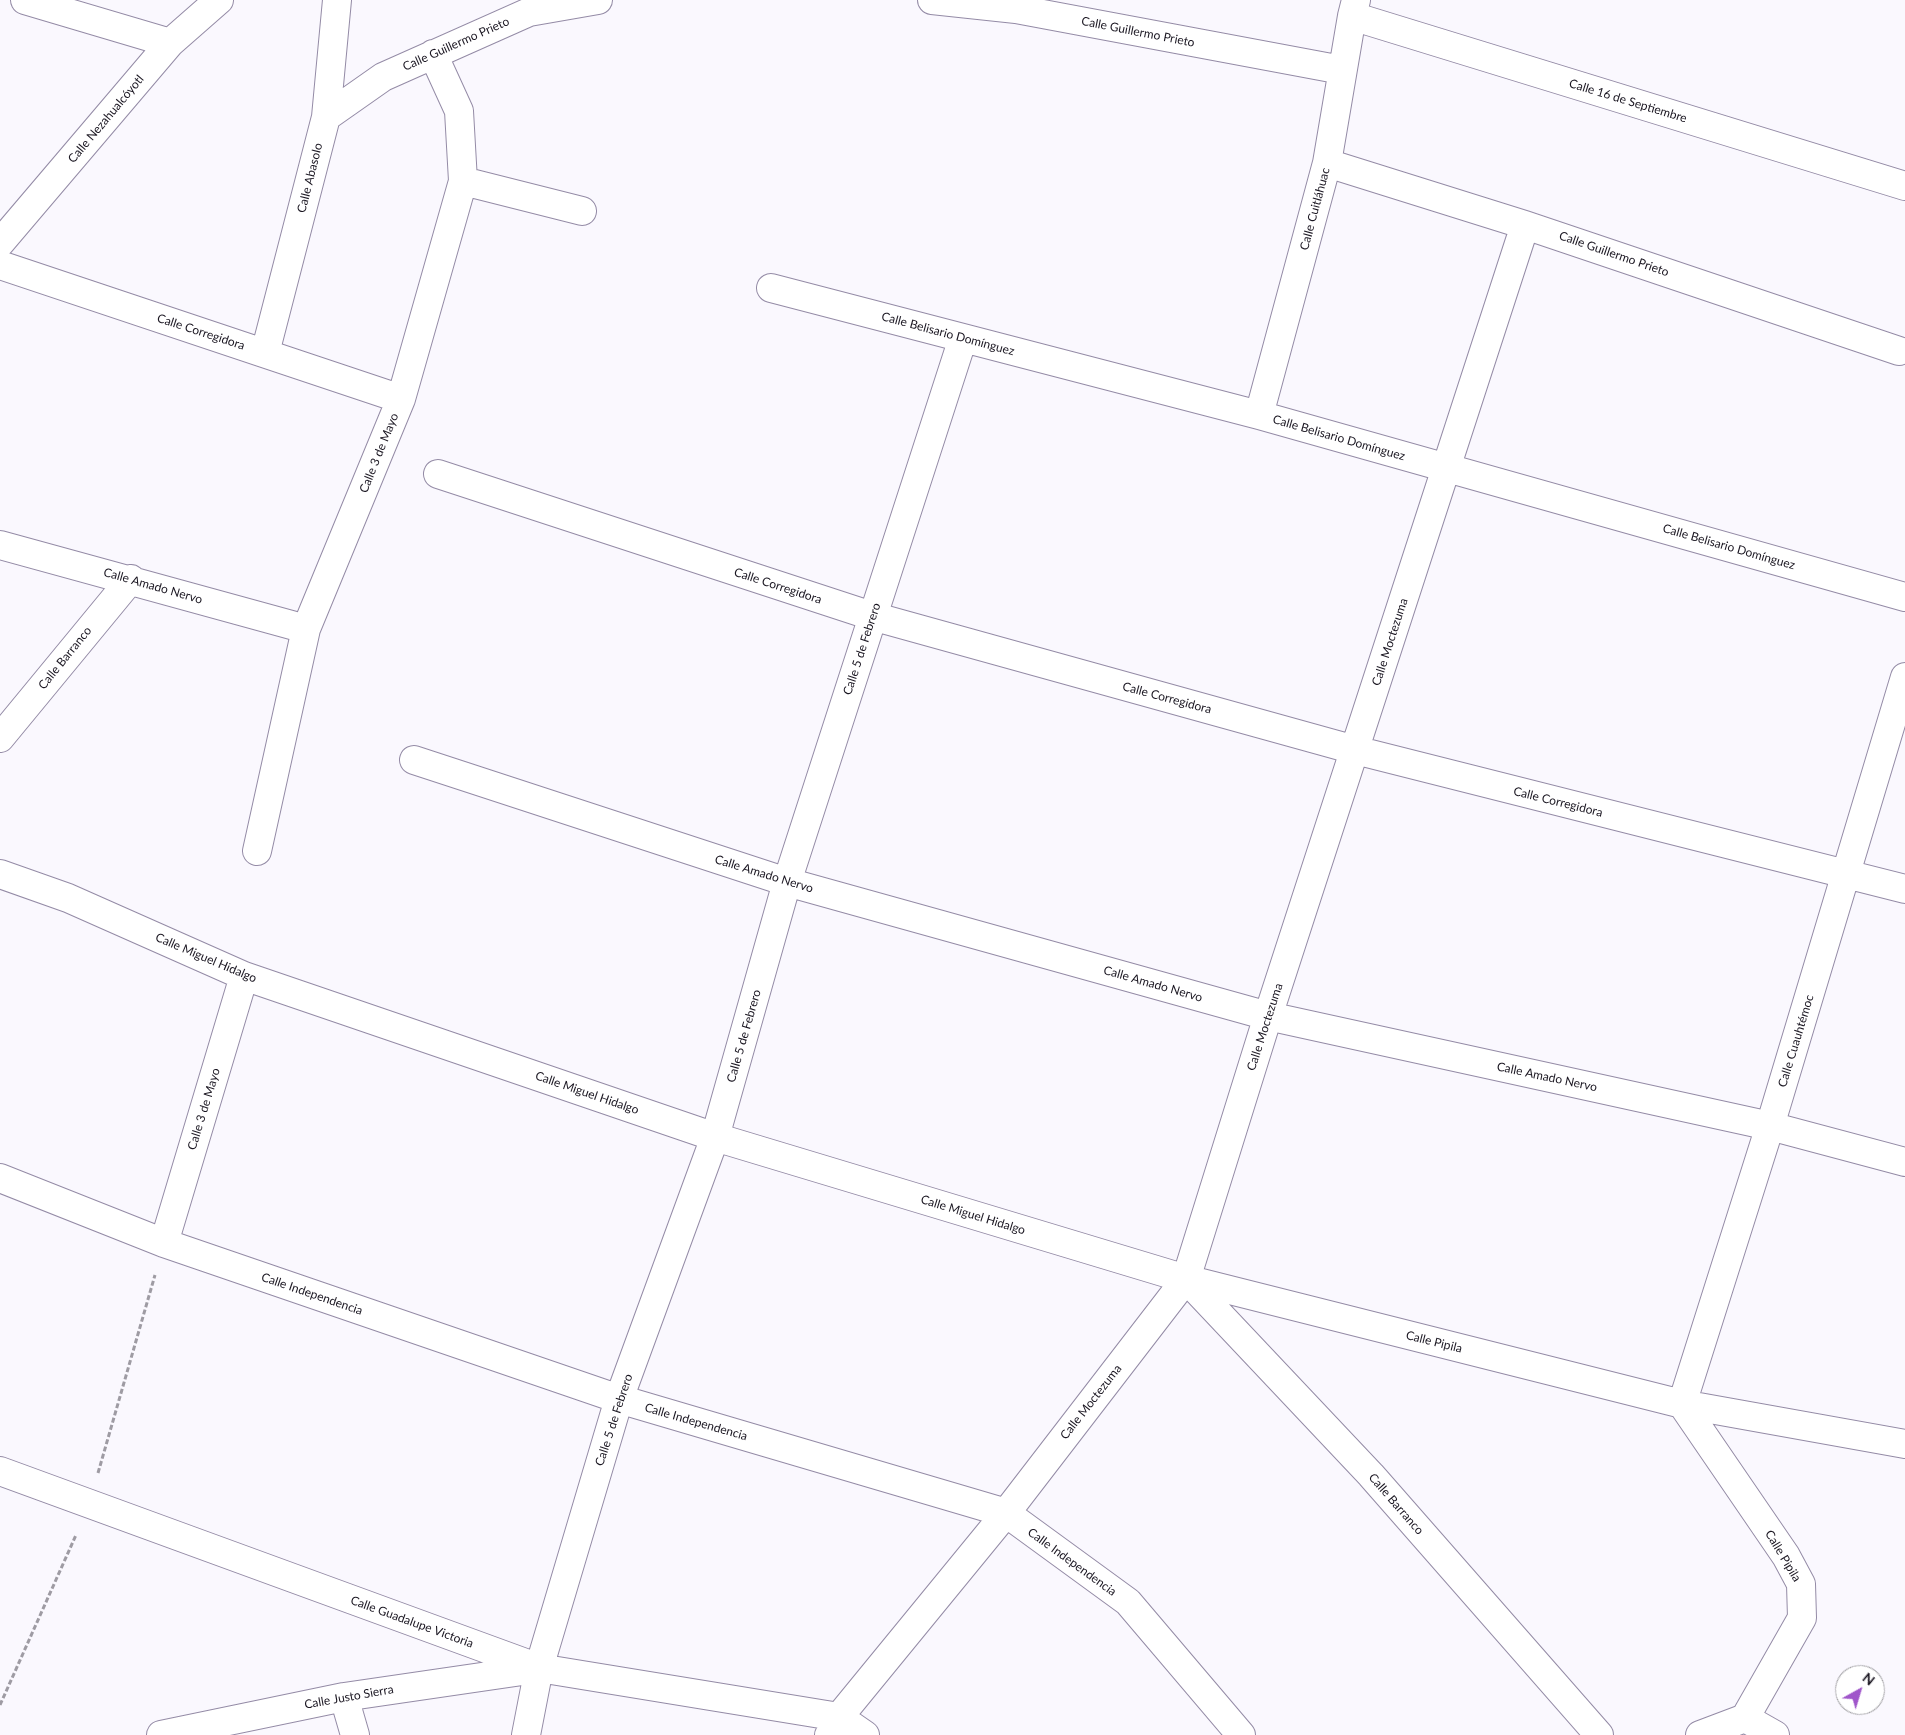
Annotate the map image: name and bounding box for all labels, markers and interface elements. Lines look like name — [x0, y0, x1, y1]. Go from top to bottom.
street label: Calle Guillermo Prieto — [400, 14, 512, 74]
street label: Calle Guillermo Prieto — [1080, 14, 1196, 50]
street label: Calle Nezahualcóyotl — [65, 72, 147, 166]
street label: Calle 16 de Septiembre — [1567, 76, 1689, 126]
street label: Calle Abasolo — [294, 142, 326, 214]
street label: Calle Cuitláhuac — [1297, 166, 1333, 252]
street label: Calle Guillermo Prieto — [1557, 228, 1671, 280]
street label: Calle Belisario Domínguez — [880, 309, 1016, 359]
street label: Calle Corregidora — [155, 311, 247, 353]
street label: Calle 3 de Mayo — [356, 411, 402, 495]
street label: Calle Belisario Domínguez — [1271, 412, 1407, 464]
street label: Calle Belisario Domínguez — [1661, 521, 1797, 573]
street label: Calle Amado Nervo — [102, 565, 204, 607]
street label: Calle Corregidora — [732, 565, 824, 607]
street label: Calle Moctezuma — [1369, 596, 1411, 688]
street label: Calle 5 de Febrero — [840, 601, 884, 697]
street label: Calle Barranco — [35, 624, 95, 692]
street label: Calle Corregidora — [1121, 679, 1213, 717]
street label: Calle Corregidora — [1512, 784, 1604, 820]
street label: Calle Amado Nervo — [713, 852, 815, 896]
street label: Calle Miguel Hidalgo — [153, 930, 259, 986]
street label: Calle Amado Nervo — [1102, 963, 1204, 1005]
street label: Calle Moctezuma — [1244, 981, 1286, 1073]
street label: Calle 5 de Febrero — [724, 988, 764, 1084]
street label: Calle Cuauhtémoc — [1775, 993, 1817, 1089]
street label: Calle Amado Nervo — [1496, 1059, 1598, 1095]
street label: Calle 3 de Mayo — [185, 1066, 223, 1152]
street label: Calle Miguel Hidalgo — [533, 1069, 641, 1117]
street label: Calle Miguel Hidalgo — [919, 1192, 1027, 1238]
street label: Calle Independencia — [259, 1270, 365, 1318]
street label: Calle Pipila — [1404, 1328, 1464, 1356]
street label: Calle Moctezuma — [1057, 1362, 1125, 1442]
street label: Calle 5 de Febrero — [592, 1372, 636, 1468]
street label: Calle Independencia — [643, 1400, 749, 1444]
street label: Calle Barranco — [1366, 1470, 1426, 1538]
street label: Calle Independencia — [1025, 1525, 1119, 1599]
street label: Calle Pipila — [1762, 1528, 1804, 1584]
street label: Calle Guadalupe Victoria — [349, 1593, 475, 1651]
north arrow — [1835, 1665, 1885, 1715]
text: N — [1860, 1669, 1879, 1689]
street label: Calle Justo Sierra — [303, 1682, 395, 1712]

